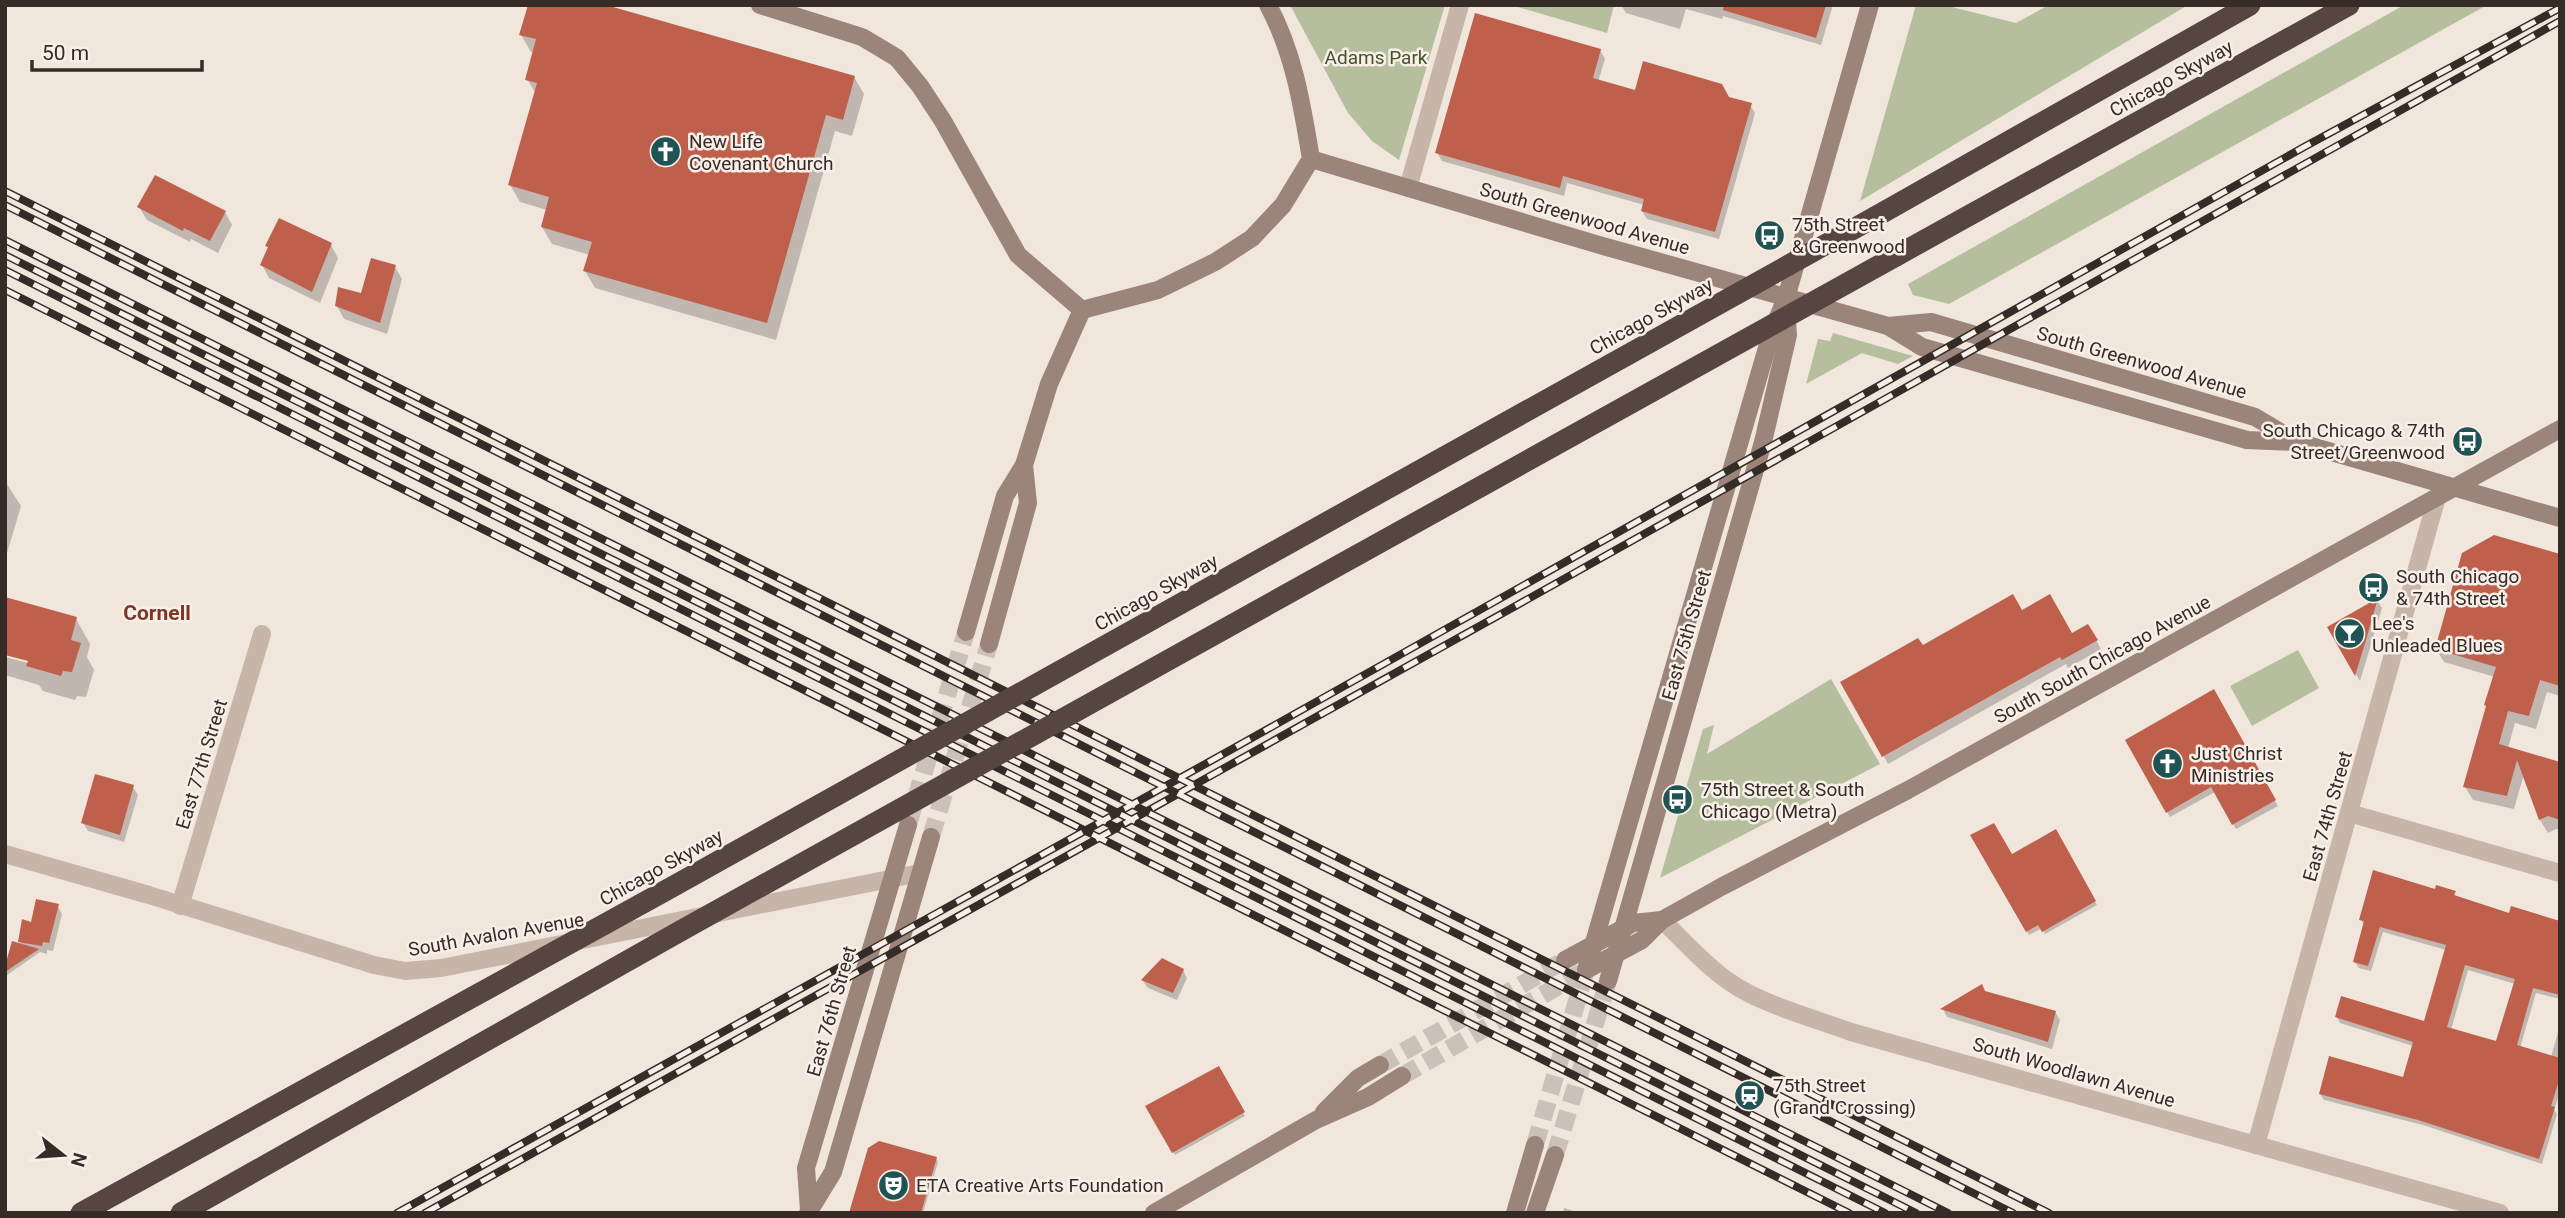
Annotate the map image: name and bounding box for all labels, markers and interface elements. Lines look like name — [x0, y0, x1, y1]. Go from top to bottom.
scale bar — [32, 28, 201, 72]
street label: Chicago Skyway — [2106, 35, 2237, 122]
text: 50 m — [42, 41, 89, 65]
park label: Adams Park — [1325, 46, 1428, 69]
place label: New Life Covenant Church — [689, 130, 833, 175]
church icon: New Life Covenant Church — [649, 135, 683, 169]
street label: South Greenwood Avenue — [1477, 177, 1692, 259]
place label: 75th Street & Greenwood — [1792, 213, 1905, 258]
bus stop icon: 75th Street & Greenwood — [1752, 218, 1786, 252]
street label: Chicago Skyway — [1586, 273, 1717, 360]
street label: South Greenwood Avenue — [2034, 321, 2249, 403]
place label: South Chicago & 74th Street/Greenwood — [2262, 419, 2445, 464]
bus stop icon: South Chicago & 74th Street/Greenwood — [2451, 424, 2485, 458]
street label: Chicago Skyway — [1091, 549, 1222, 636]
place label: South Chicago & 74th Street — [2396, 565, 2519, 610]
street label: East 75th Street — [1657, 567, 1716, 703]
bus stop icon: South Chicago & 74th Street — [2356, 570, 2390, 604]
street label: South South Chicago Avenue — [1990, 590, 2215, 729]
district label: Cornell — [123, 601, 191, 625]
place label: Lee's Unleaded Blues — [2372, 612, 2503, 657]
bar icon: Lee's Unleaded Blues — [2332, 617, 2366, 651]
street label: East 77th Street — [171, 696, 232, 832]
place label: Just Christ Ministries — [2191, 742, 2283, 787]
church icon: Just Christ Ministries — [2151, 747, 2185, 781]
street label: East 74th Street — [2298, 748, 2357, 884]
place label: 75th Street & South Chicago (Metra) — [1701, 778, 1864, 823]
bus stop icon: 75th Street & South Chicago (Metra) — [1661, 783, 1695, 817]
street label: Chicago Skyway — [596, 824, 727, 911]
street label: South Avalon Avenue — [406, 908, 586, 961]
street label: East 76th Street — [802, 943, 861, 1079]
street label: South Woodlawn Avenue — [1970, 1033, 2178, 1112]
place label: 75th Street (Grand Crossing) — [1773, 1074, 1916, 1119]
station icon: 75th Street (Grand Crossing) — [1733, 1079, 1767, 1113]
north arrow — [28, 1120, 98, 1190]
text: N — [66, 1150, 92, 1170]
theatre icon: ETA Creative Arts Foundation — [876, 1168, 910, 1202]
place label: ETA Creative Arts Foundation — [916, 1174, 1164, 1197]

